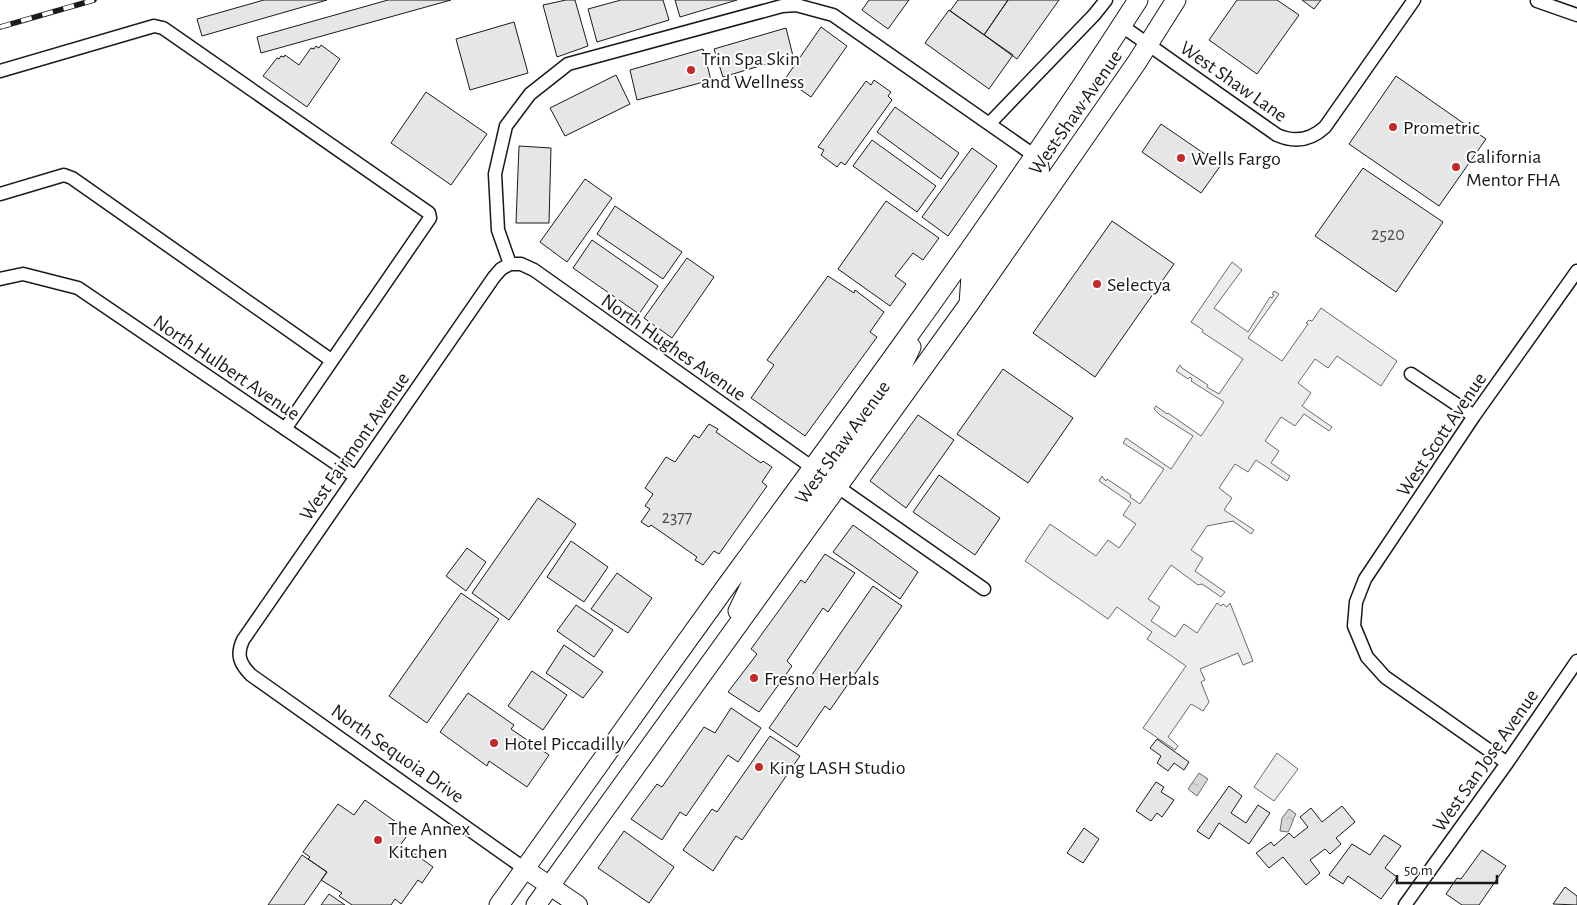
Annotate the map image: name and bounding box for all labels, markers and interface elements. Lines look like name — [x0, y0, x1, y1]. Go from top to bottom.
street label: West Shaw Lane — [1176, 38, 1291, 126]
street label: West Shaw Avenue — [1025, 47, 1126, 179]
place label: Trin Spa Skin and Wellness — [701, 49, 804, 92]
marker: Trin Spa Skin and Wellness — [685, 64, 697, 76]
place label: Prometric — [1403, 118, 1480, 138]
marker: Prometric — [1387, 121, 1399, 133]
place label: California Mentor FHA — [1466, 147, 1561, 190]
place label: Wells Fargo — [1191, 149, 1281, 169]
marker: Wells Fargo — [1175, 152, 1187, 164]
marker: California Mentor FHA — [1450, 161, 1462, 173]
house number: 2520 — [1371, 226, 1405, 244]
place label: Selectya — [1107, 275, 1171, 295]
marker: Selectya — [1091, 278, 1103, 290]
street label: North Hughes Avenue — [597, 290, 749, 405]
street label: North Hulbert Avenue — [150, 311, 303, 424]
street label: West Fairmont Avenue — [296, 369, 413, 524]
street label: West Scott Avenue — [1393, 369, 1490, 500]
street label: West Shaw Avenue — [792, 377, 894, 508]
house number: 2377 — [662, 509, 692, 527]
place label: Fresno Herbals — [764, 669, 879, 689]
marker: Fresno Herbals — [748, 672, 760, 684]
street label: West San Jose Avenue — [1429, 686, 1542, 835]
street label: North Sequoia Drive — [327, 701, 467, 807]
place label: Hotel Piccadilly — [504, 734, 624, 754]
marker: Hotel Piccadilly — [488, 737, 500, 749]
place label: King LASH Studio — [769, 758, 905, 778]
marker: King LASH Studio — [753, 761, 765, 773]
place label: The Annex Kitchen — [388, 819, 471, 862]
marker: The Annex Kitchen — [372, 834, 384, 846]
scale bar — [1397, 852, 1497, 884]
text: 50 m — [1404, 863, 1433, 878]

